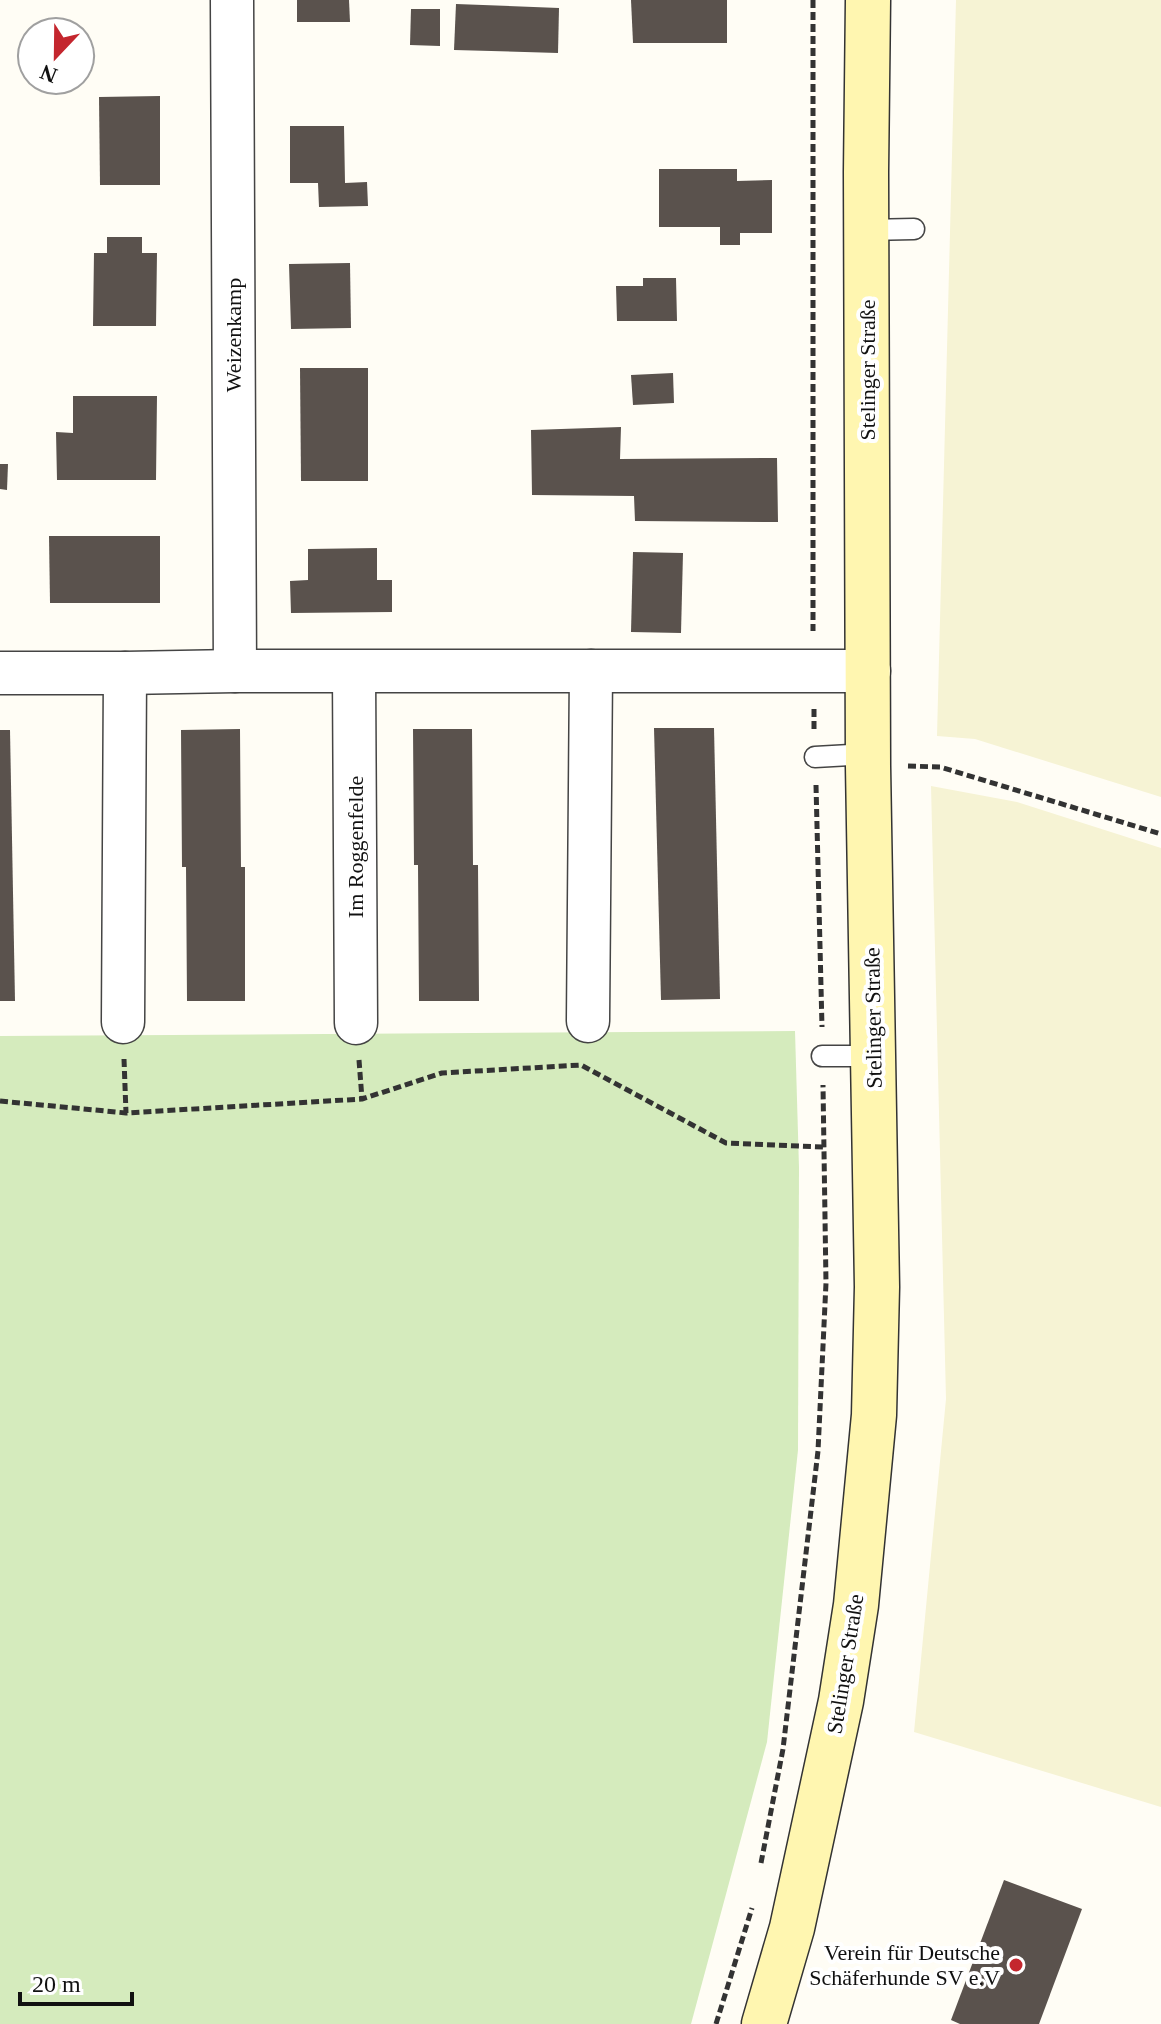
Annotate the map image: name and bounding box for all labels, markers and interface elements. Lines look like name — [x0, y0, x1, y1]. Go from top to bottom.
north arrow — [16, 16, 96, 96]
text: N — [37, 59, 61, 89]
street label: Weizenkamp — [221, 278, 246, 392]
street label: Stelinger Straße — [855, 299, 880, 441]
street label: Im Roggenfelde — [343, 776, 368, 918]
street label: Stelinger Straße — [859, 947, 887, 1089]
street label: Stelinger Straße — [822, 1592, 868, 1736]
place label: Verein für Deutsche Schäferhunde SV e.V — [809, 1940, 1000, 1990]
scale bar — [20, 1956, 132, 2006]
marker: Verein für Deutsche Schäferhunde SV e.V — [1007, 1956, 1025, 1974]
text: 20 m — [32, 1971, 81, 1997]

